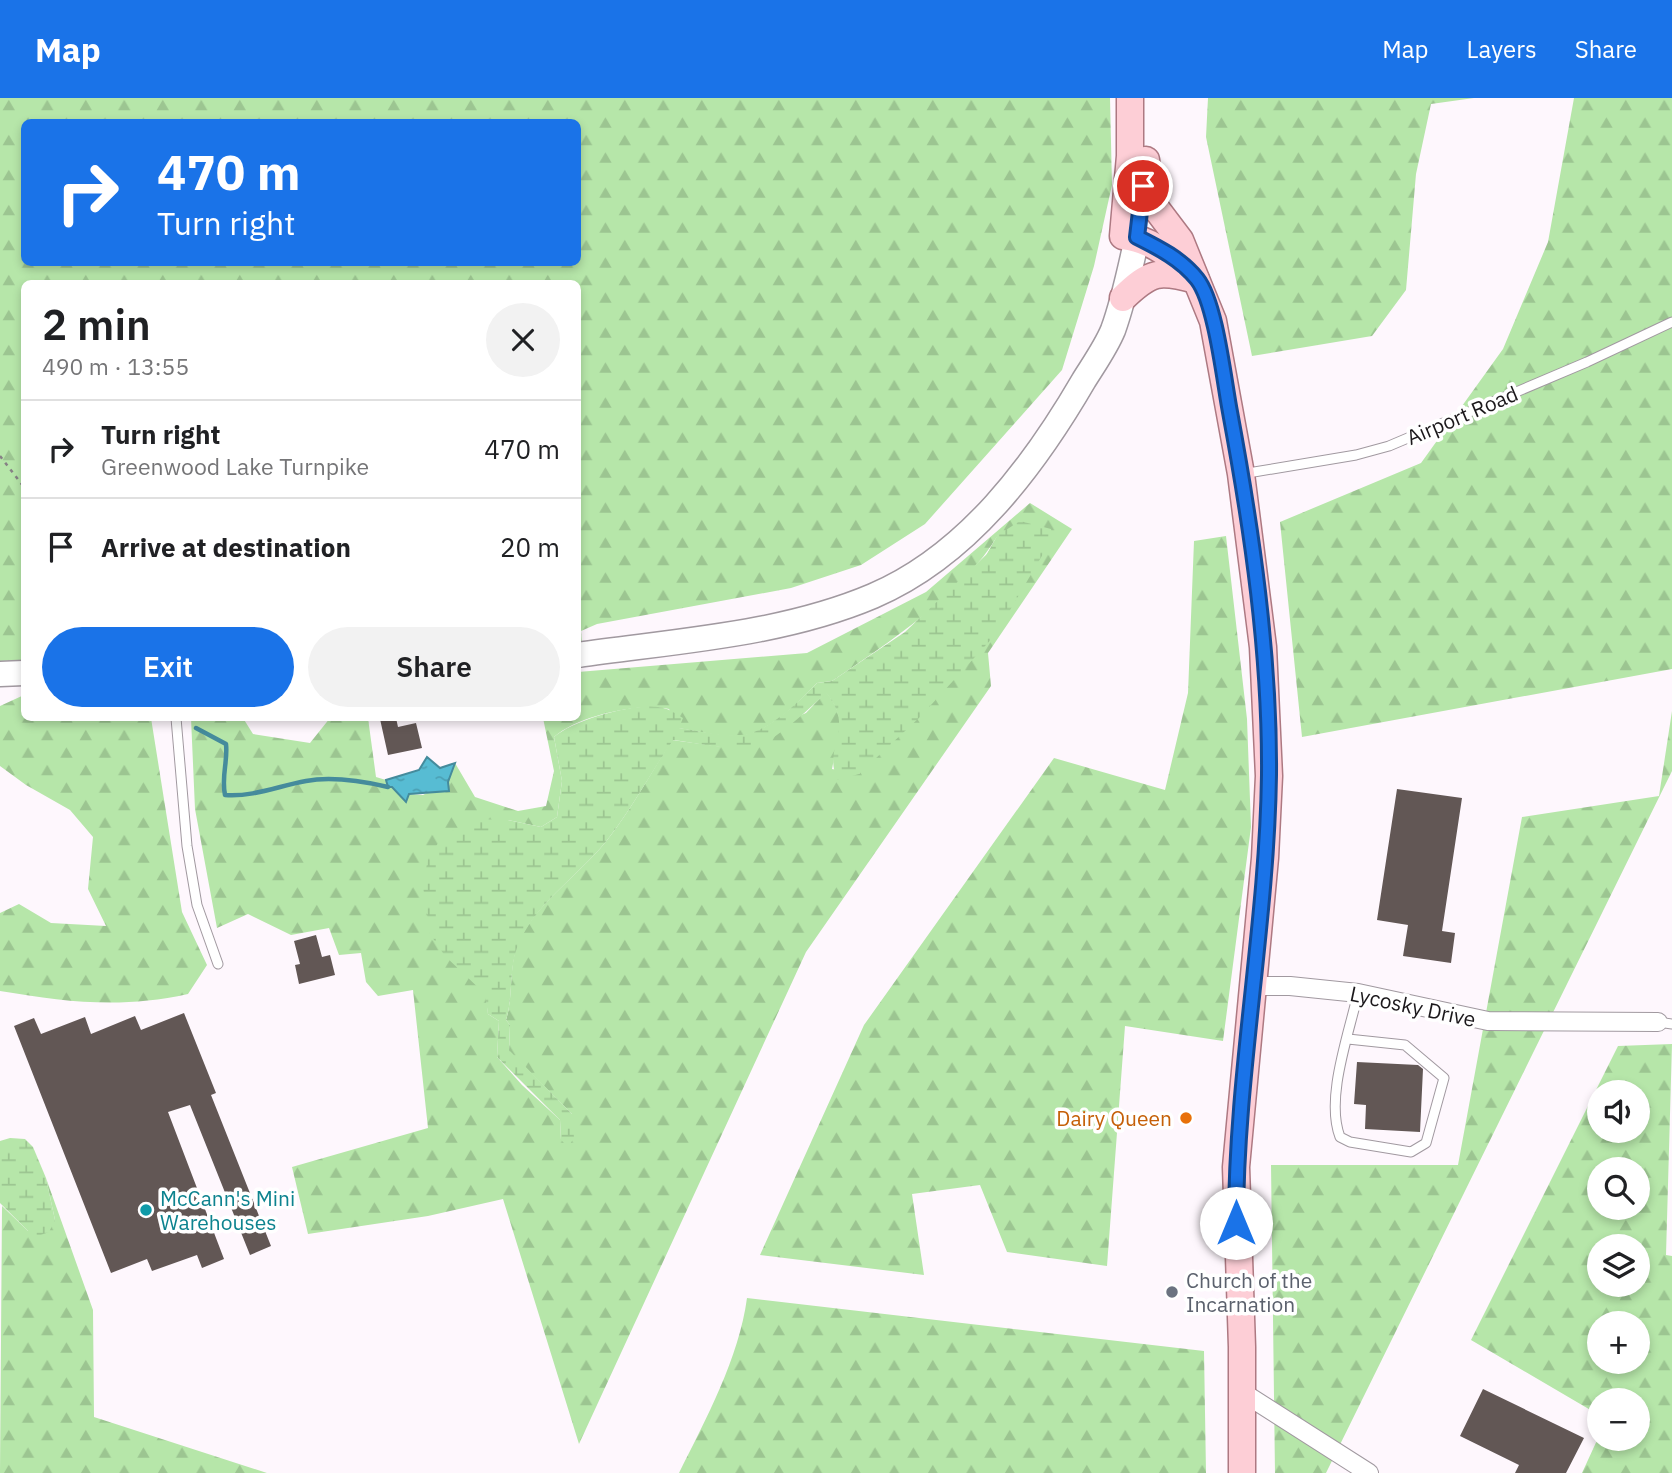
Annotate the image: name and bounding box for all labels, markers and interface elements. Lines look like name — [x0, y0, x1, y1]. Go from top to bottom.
text: Map — [35, 28, 101, 71]
text: Map — [1382, 33, 1429, 65]
text: Layers — [1467, 33, 1537, 65]
text: Share — [1575, 33, 1637, 65]
text: 470 m — [157, 140, 301, 203]
icon: right — [42, 147, 133, 238]
pin — [1113, 156, 1173, 216]
icon: arrive — [1124, 167, 1162, 205]
text: Turn right — [157, 202, 295, 244]
text: 2 min — [42, 297, 151, 352]
button: close — [486, 303, 560, 377]
text: 490 m · 13:55 — [42, 351, 189, 381]
street label: Airport Road — [1402, 379, 1522, 451]
text: Turn right — [101, 417, 220, 451]
icon: right — [42, 430, 80, 468]
text: 470 m — [484, 432, 560, 466]
text: Greenwood Lake Turnpike — [101, 451, 369, 481]
icon: arrive — [42, 528, 80, 566]
text: Arrive at destination — [101, 530, 351, 564]
text: 20 m — [500, 530, 560, 564]
button: Exit — [42, 627, 294, 707]
button: Share — [308, 627, 560, 707]
street label: Lycosky Drive — [1348, 979, 1478, 1033]
map controls — [1587, 1080, 1650, 1451]
button: sound — [1587, 1080, 1650, 1143]
place label: Dairy Queen — [1056, 1104, 1172, 1132]
marker: Dairy Queen — [1178, 1110, 1194, 1126]
button: search — [1587, 1157, 1650, 1220]
place label: McCann's Mini Warehouses — [160, 1184, 295, 1236]
position arrow — [1199, 1186, 1273, 1260]
marker: McCann's Mini Warehouses — [138, 1202, 154, 1218]
button: layers — [1587, 1234, 1650, 1297]
place label: Church of the Incarnation — [1186, 1266, 1312, 1318]
marker: Church of the Incarnation — [1164, 1284, 1180, 1300]
button: + — [1587, 1311, 1650, 1374]
button: − — [1587, 1388, 1650, 1451]

